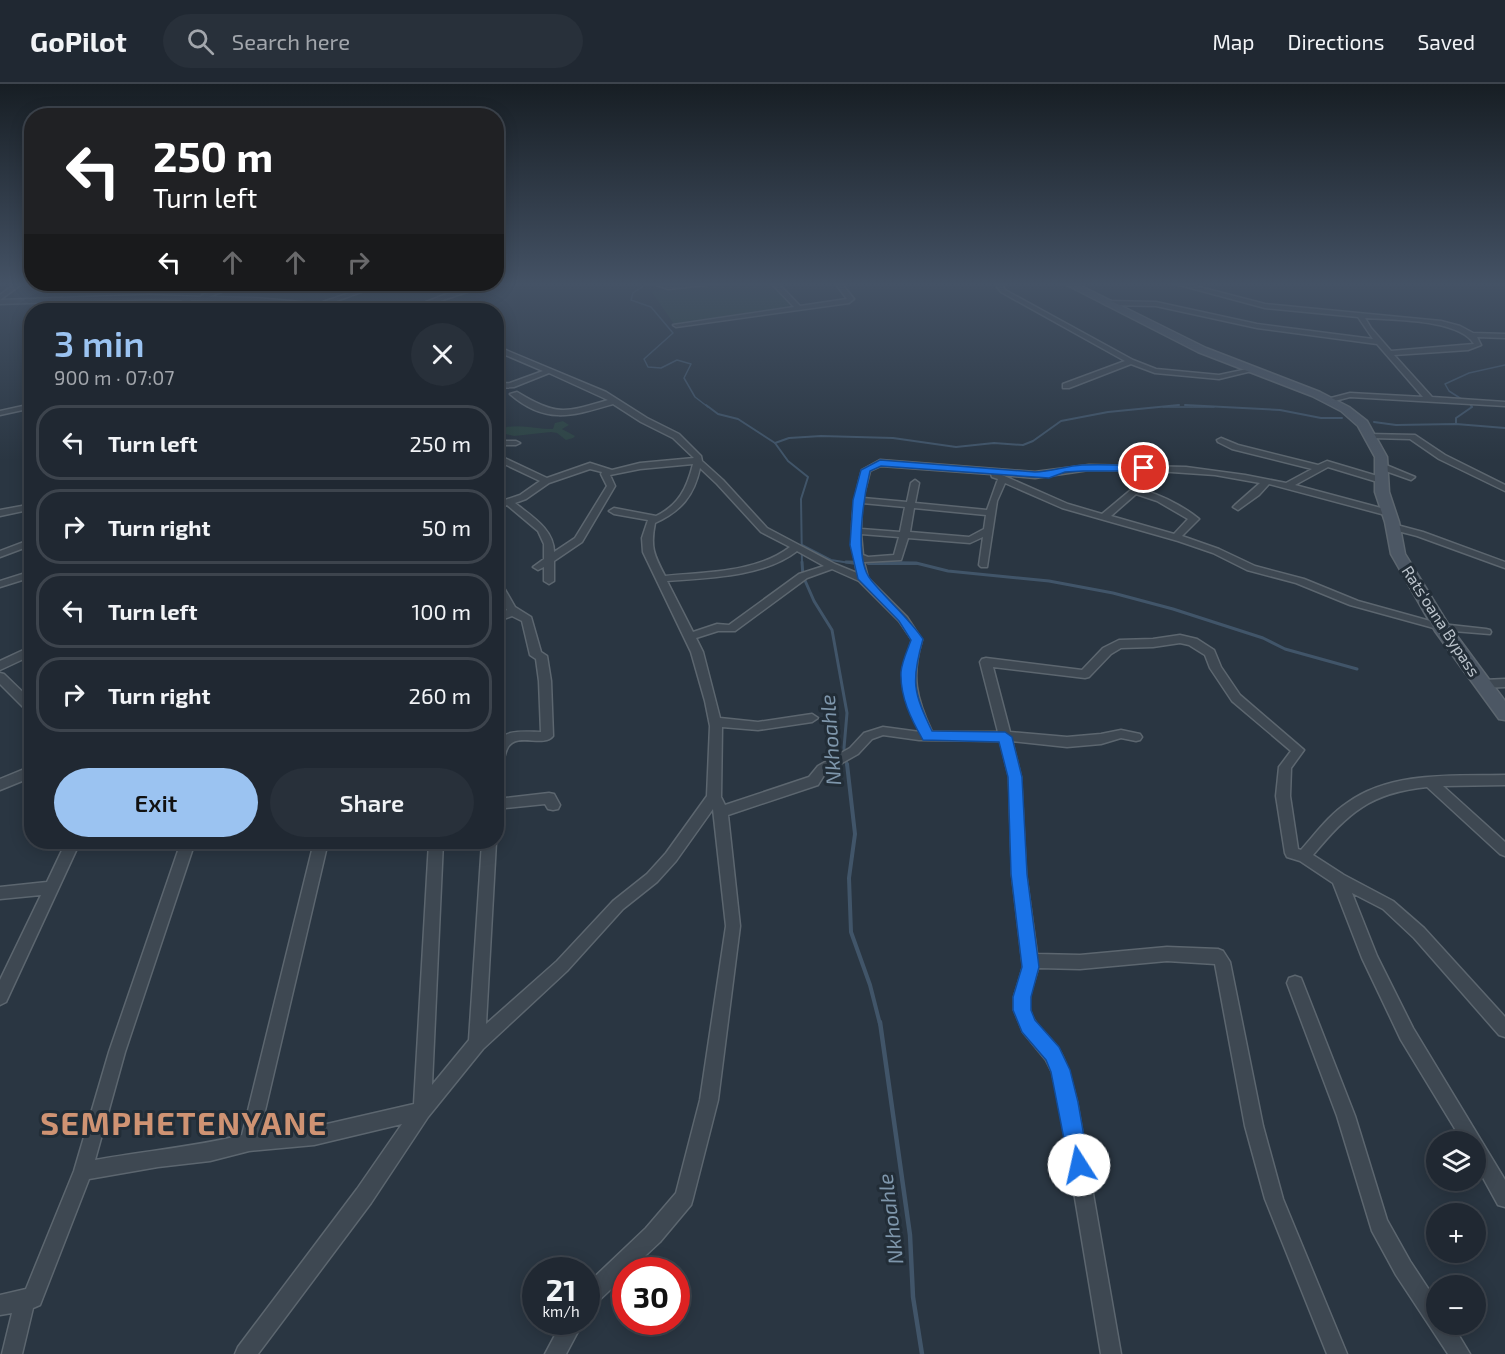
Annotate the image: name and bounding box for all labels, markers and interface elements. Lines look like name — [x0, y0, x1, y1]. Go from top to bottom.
search box — [163, 14, 583, 68]
text: GoPilot — [30, 24, 127, 58]
icon: search — [184, 25, 217, 58]
text: Search here — [232, 28, 350, 54]
text: Map — [1212, 29, 1255, 54]
text: Directions — [1288, 29, 1384, 54]
text: Saved — [1417, 29, 1475, 54]
text: 250 m — [153, 130, 273, 180]
icon: left — [54, 132, 132, 210]
text: Turn left — [153, 181, 257, 213]
icon: left — [153, 246, 186, 279]
icon: ahead — [216, 246, 249, 279]
icon: ahead — [279, 246, 312, 279]
icon: right — [342, 246, 375, 279]
text: 3 min — [54, 321, 145, 364]
button: close — [411, 323, 474, 386]
text: 900 m · 07:07 — [54, 365, 175, 389]
icon: left — [57, 426, 90, 459]
text: Turn left — [108, 430, 197, 456]
text: 250 m — [409, 430, 471, 456]
pin — [1118, 442, 1169, 493]
icon: arrive — [1127, 451, 1160, 484]
icon: right — [57, 510, 90, 543]
text: Turn right — [108, 514, 210, 540]
text: 50 m — [422, 514, 471, 540]
street label: Rats'oana Bypass — [1399, 562, 1484, 680]
icon: left — [57, 594, 90, 627]
text: Turn left — [108, 598, 197, 624]
text: 100 m — [412, 598, 471, 624]
icon: right — [57, 678, 90, 711]
text: Turn right — [108, 682, 210, 708]
text: 260 m — [409, 682, 471, 708]
water label: Nkhoahle — [814, 694, 845, 787]
button: Exit — [54, 768, 258, 837]
button: Share — [270, 768, 474, 837]
district label: SEMPHETENYANE — [40, 1103, 328, 1141]
map controls — [1426, 1131, 1486, 1335]
button: layers — [1426, 1131, 1486, 1191]
position arrow — [1047, 1133, 1111, 1197]
water label: Nkhoahle — [872, 1172, 907, 1266]
button: + — [1426, 1203, 1486, 1263]
speed limit sign: 30 — [612, 1257, 690, 1335]
text: 21 — [546, 1271, 576, 1307]
button: − — [1426, 1275, 1486, 1335]
text: km/h — [542, 1302, 580, 1320]

